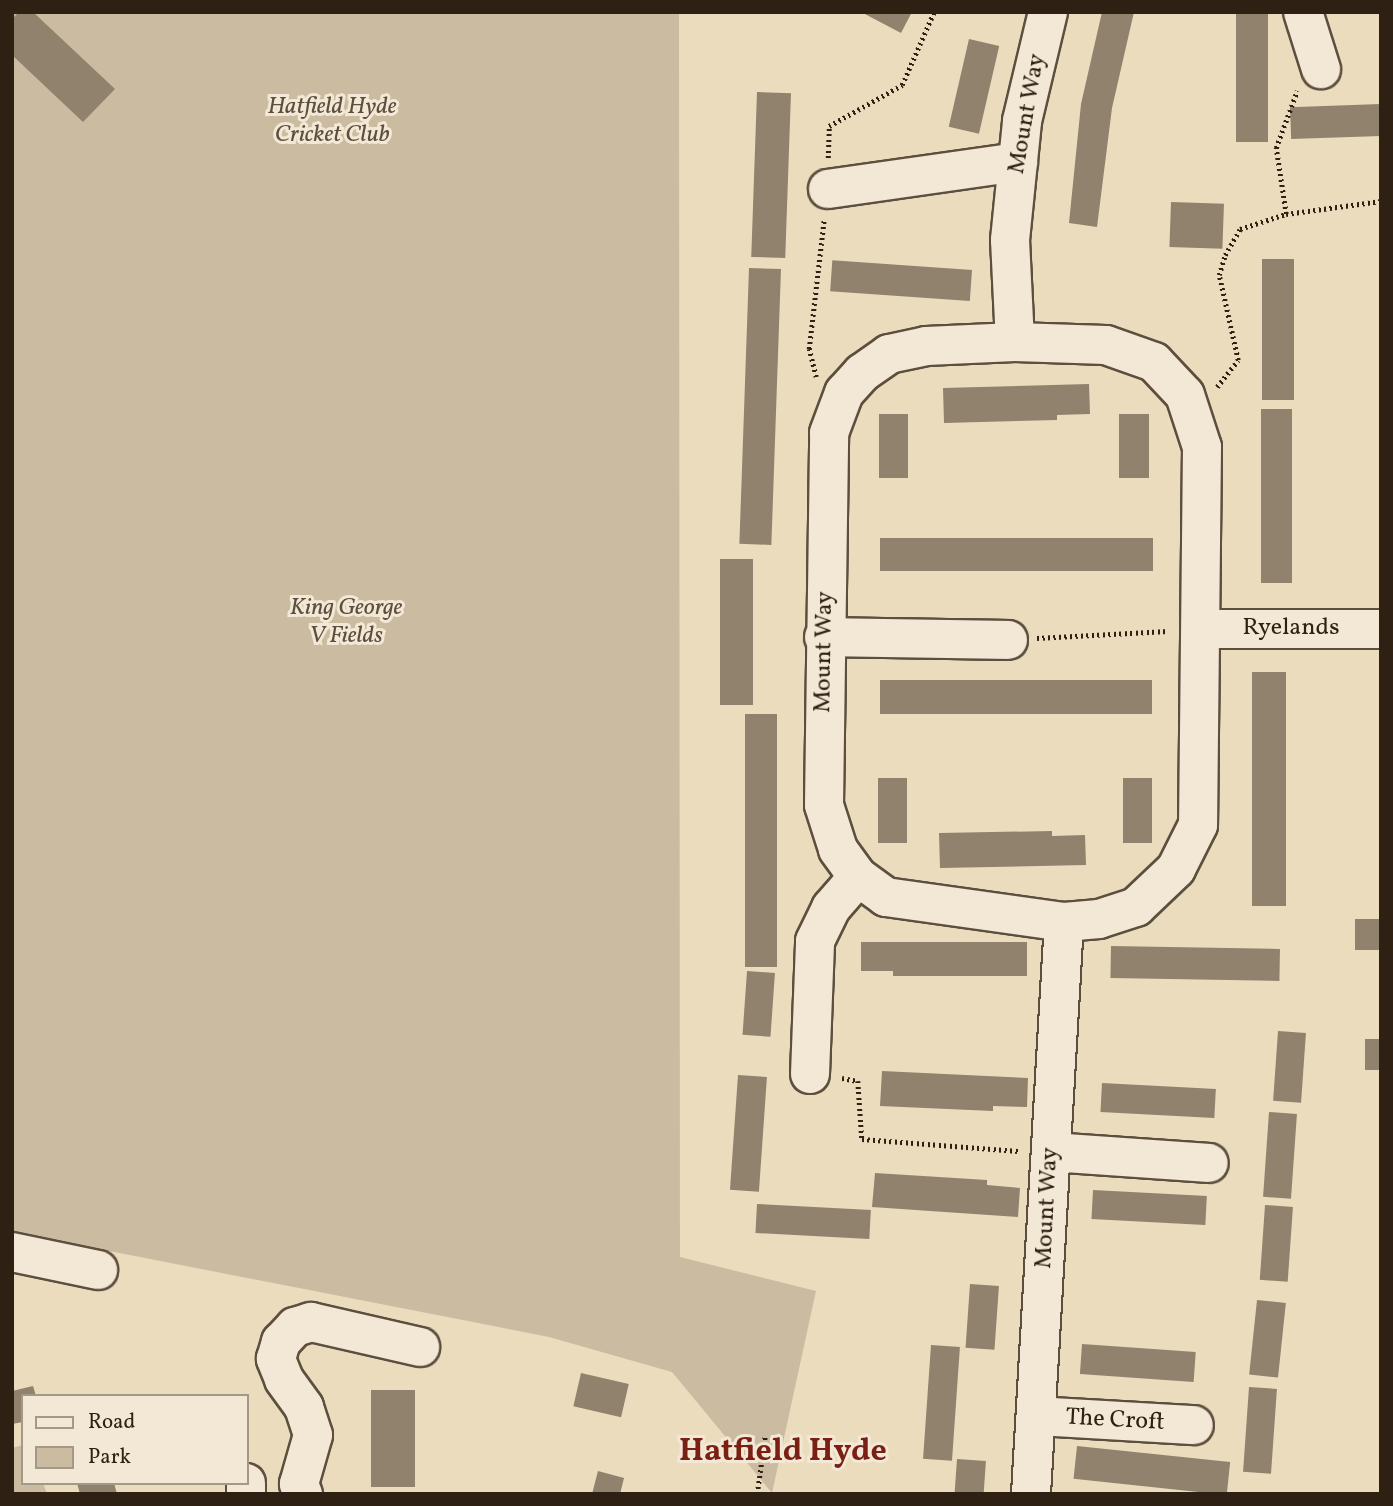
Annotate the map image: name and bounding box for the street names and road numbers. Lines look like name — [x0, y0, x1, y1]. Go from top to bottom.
street label: Mount Way — [1003, 51, 1053, 177]
street label: Mount Way — [810, 591, 840, 713]
street label: Ryelands — [1243, 615, 1339, 643]
street label: Mount Way — [1030, 1146, 1066, 1270]
street label: The Croft — [1065, 1404, 1165, 1438]

